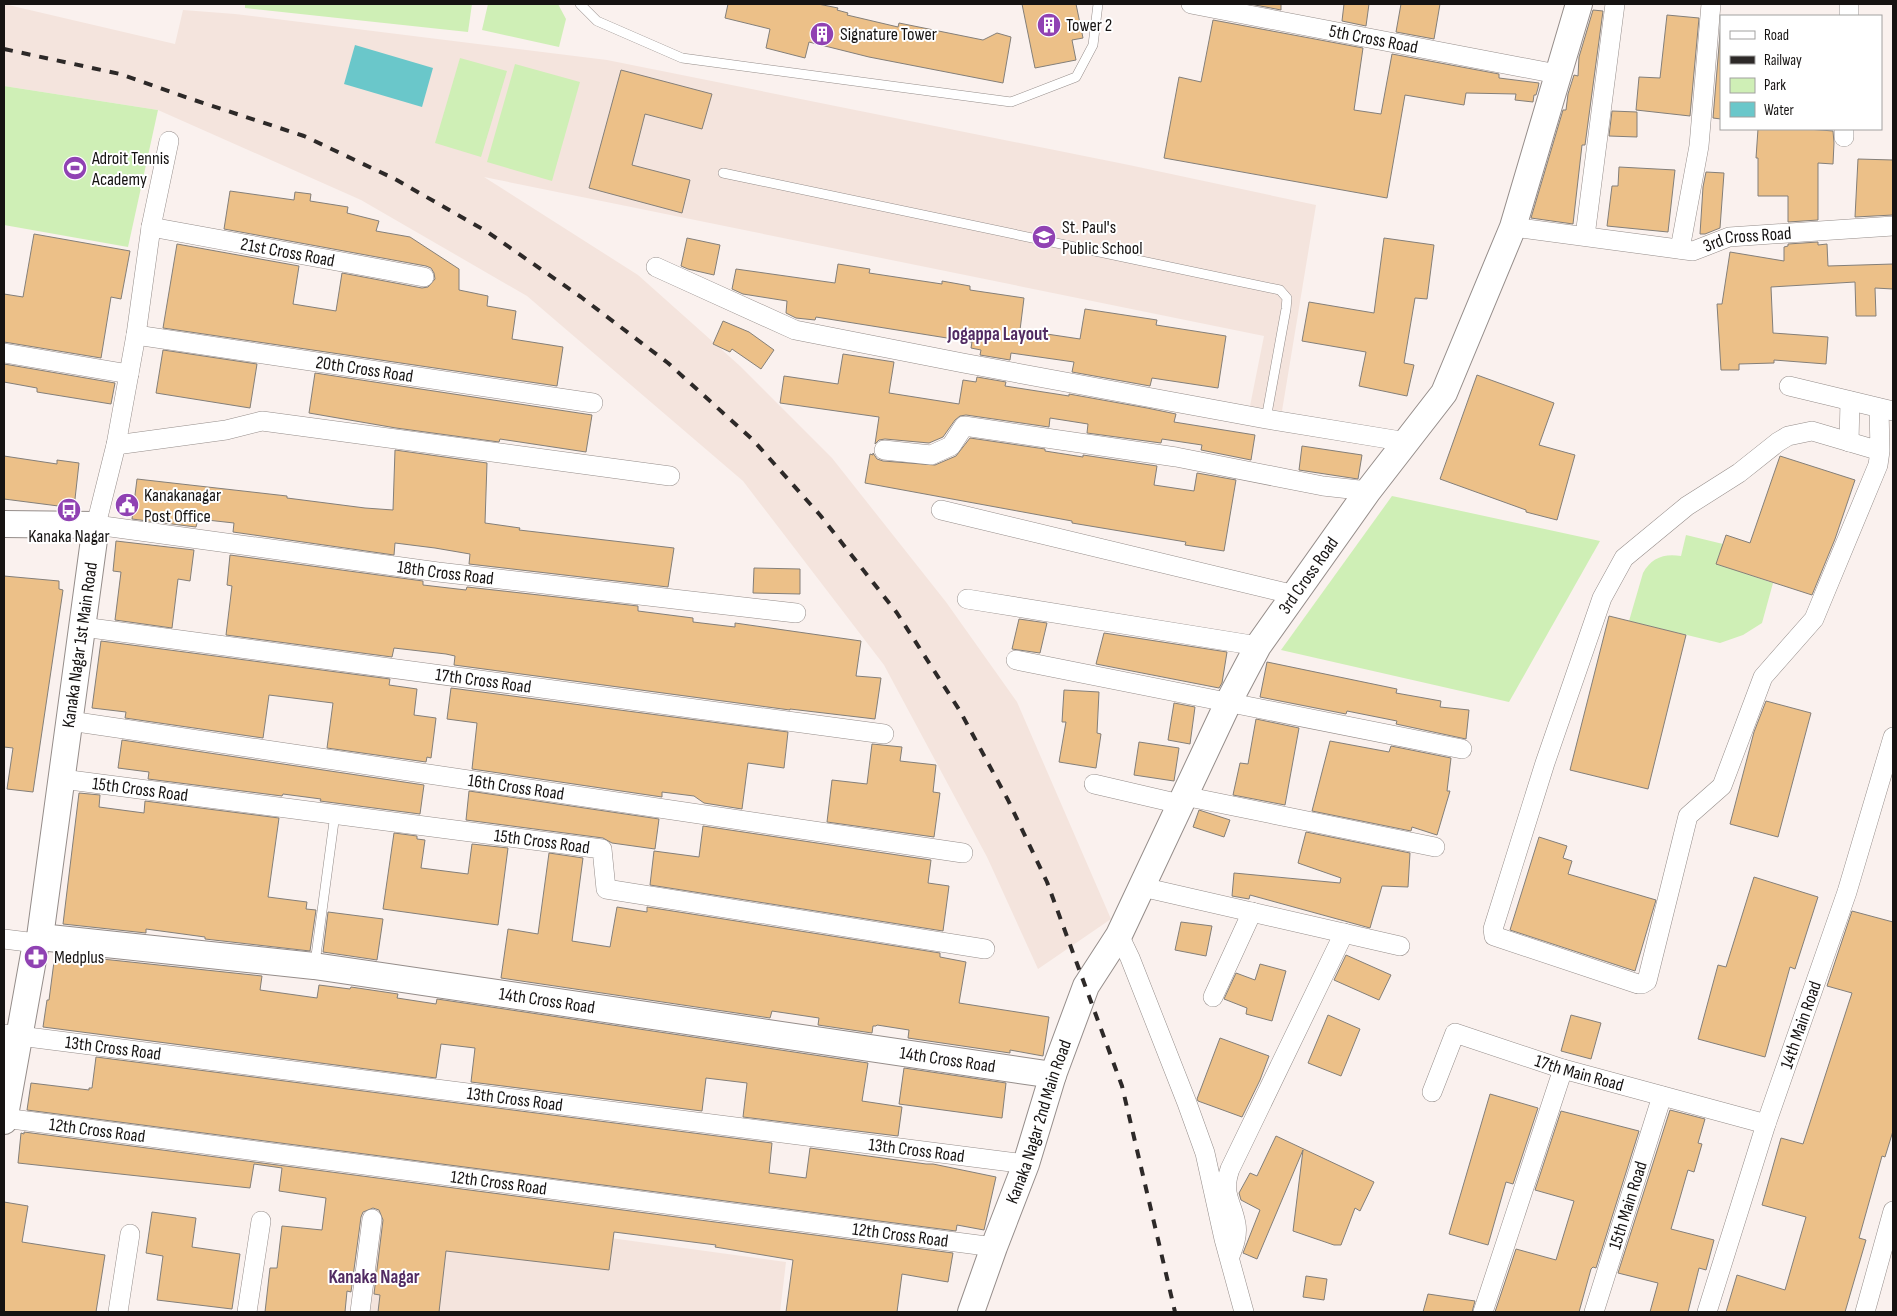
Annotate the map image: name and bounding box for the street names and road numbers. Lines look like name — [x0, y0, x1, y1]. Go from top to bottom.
street label: 5th Cross Road — [1328, 20, 1420, 58]
street label: 3rd Cross Road — [1700, 222, 1792, 257]
street label: 21st Cross Road — [239, 233, 336, 271]
street label: 20th Cross Road — [314, 351, 415, 387]
street label: 3rd Cross Road — [1274, 533, 1343, 618]
street label: 18th Cross Road — [396, 556, 495, 589]
street label: Kanaka Nagar 1st Main Road — [58, 561, 102, 729]
street label: 17th Cross Road — [434, 664, 533, 697]
street label: 16th Cross Road — [467, 769, 566, 804]
street label: 15th Cross Road — [91, 773, 189, 806]
street label: 15th Cross Road — [493, 825, 591, 858]
street label: 14th Main Road — [1776, 978, 1826, 1072]
street label: 14th Cross Road — [498, 983, 596, 1018]
street label: 13th Cross Road — [64, 1031, 162, 1064]
street label: Kanaka Nagar 2nd Main Road — [1001, 1037, 1076, 1207]
street label: 14th Cross Road — [898, 1042, 997, 1077]
street label: 17th Main Road — [1532, 1050, 1626, 1095]
street label: 13th Cross Road — [466, 1082, 564, 1115]
street label: 12th Cross Road — [48, 1113, 147, 1147]
street label: 13th Cross Road — [867, 1134, 966, 1167]
street label: 15th Main Road — [1604, 1159, 1651, 1252]
street label: 12th Cross Road — [450, 1166, 548, 1199]
street label: 12th Cross Road — [851, 1218, 950, 1251]

